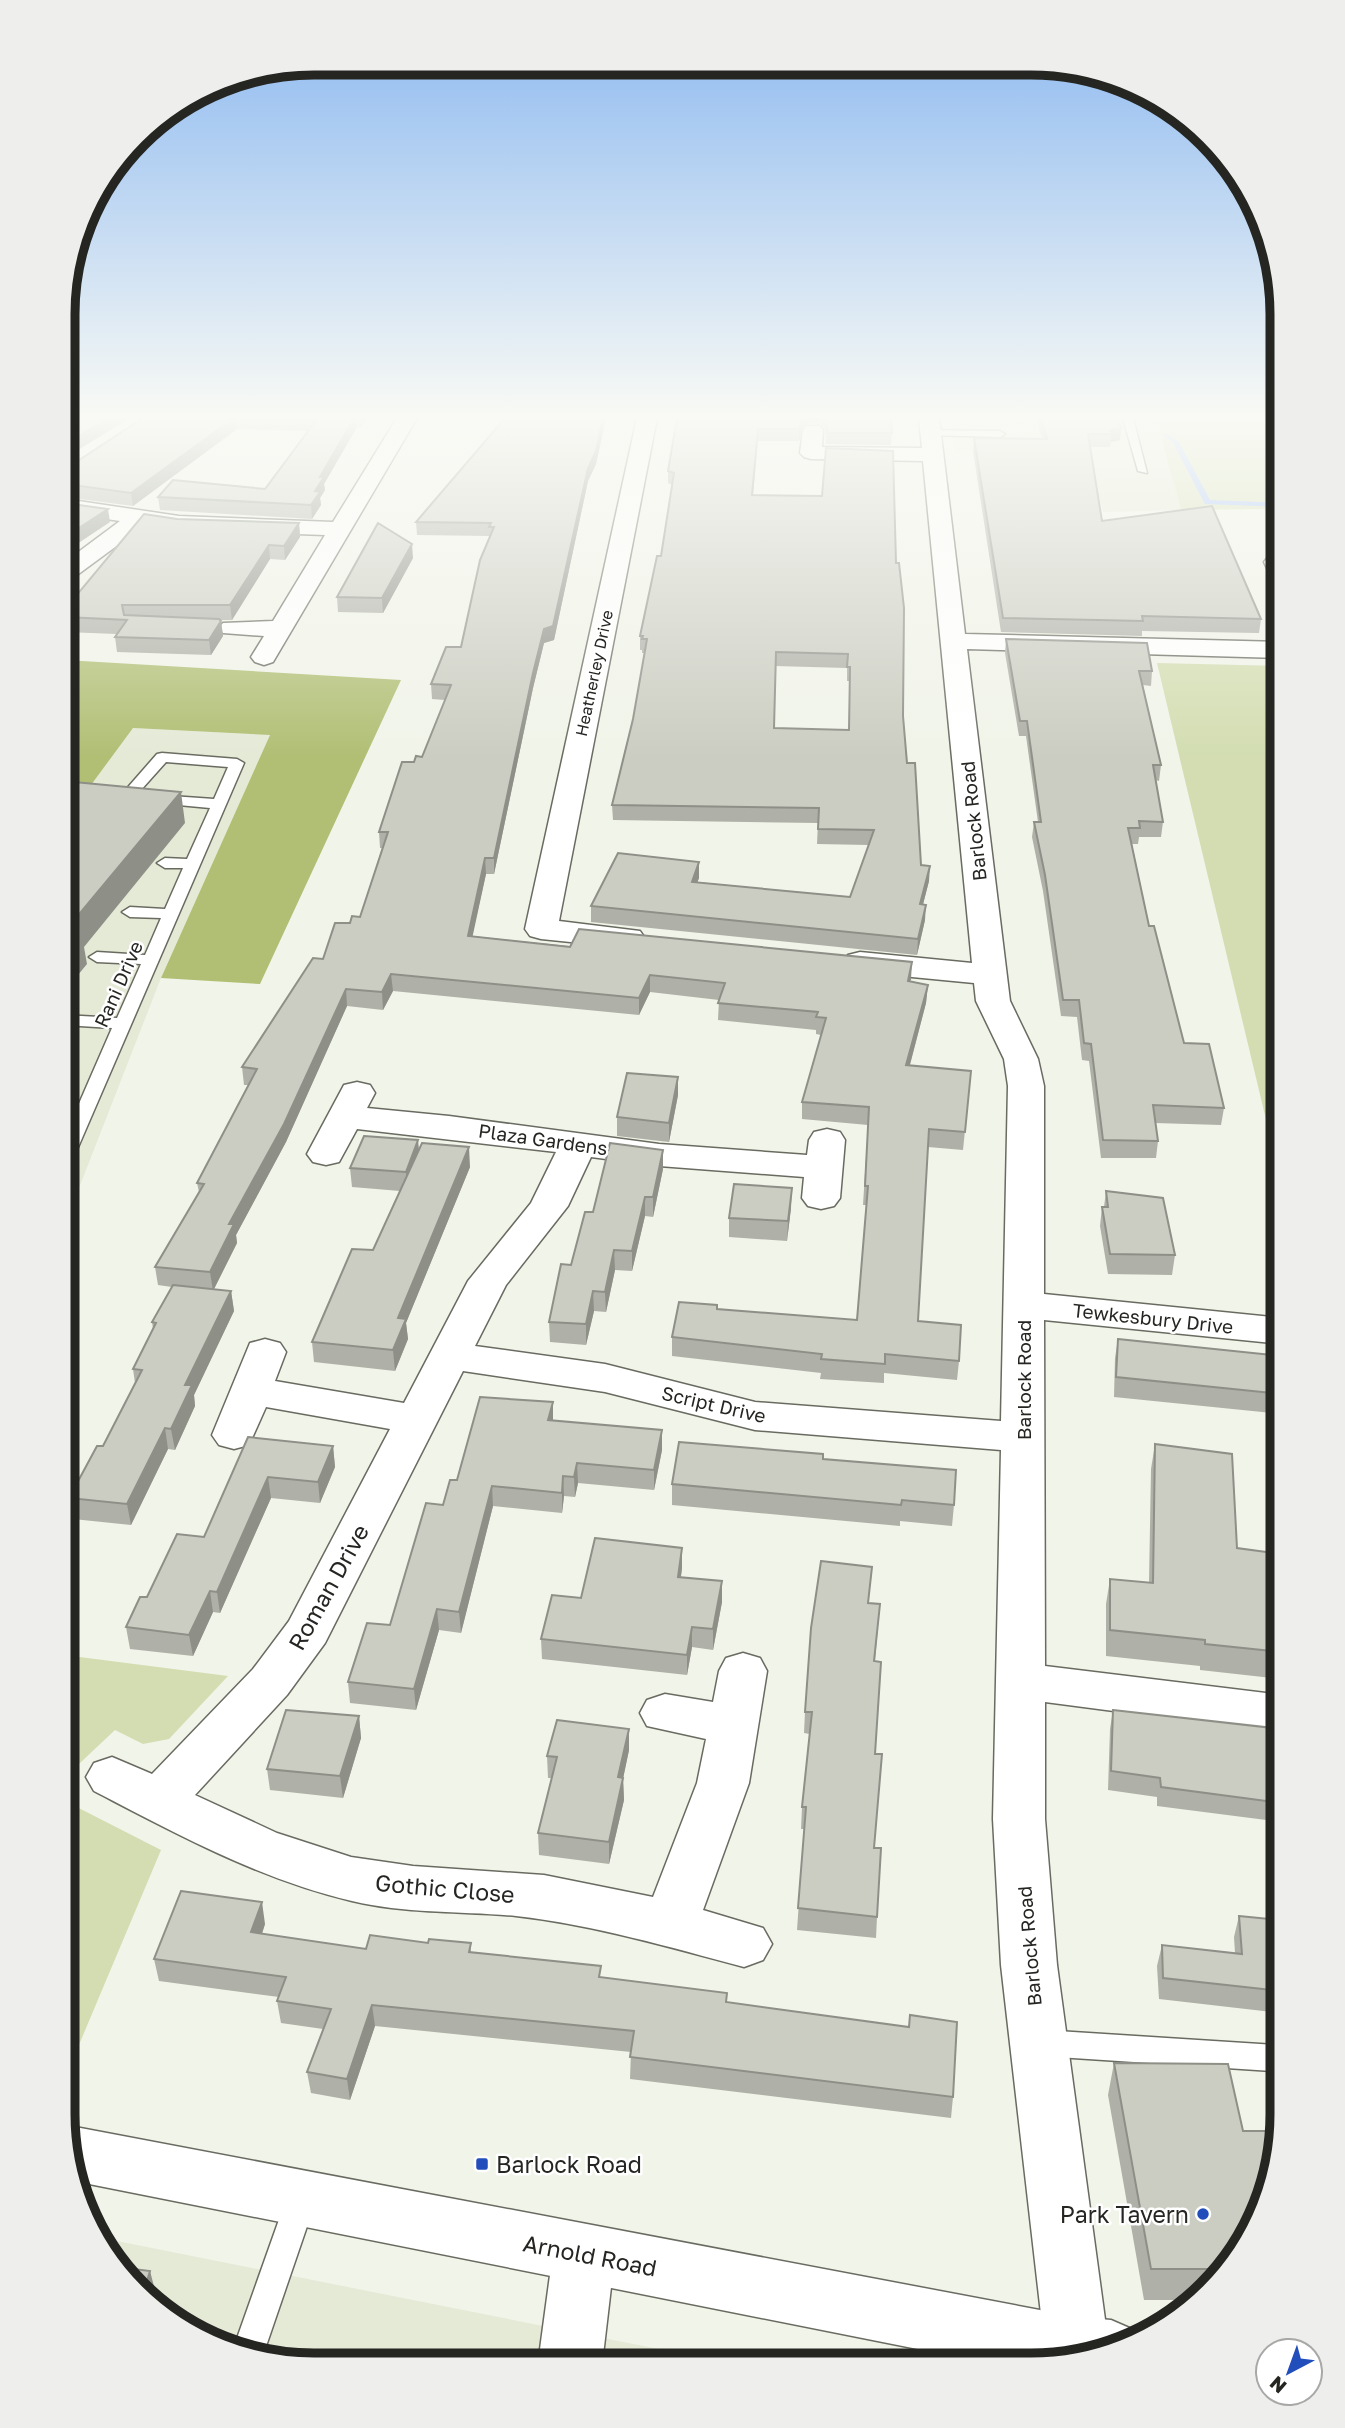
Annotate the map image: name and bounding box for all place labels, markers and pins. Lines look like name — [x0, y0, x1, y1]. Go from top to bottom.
place label: Barlock Road — [496, 2150, 642, 2178]
marker: Barlock Road — [474, 2156, 490, 2172]
place label: Park Tavern — [1060, 2200, 1189, 2228]
marker: Park Tavern — [1195, 2206, 1211, 2222]

